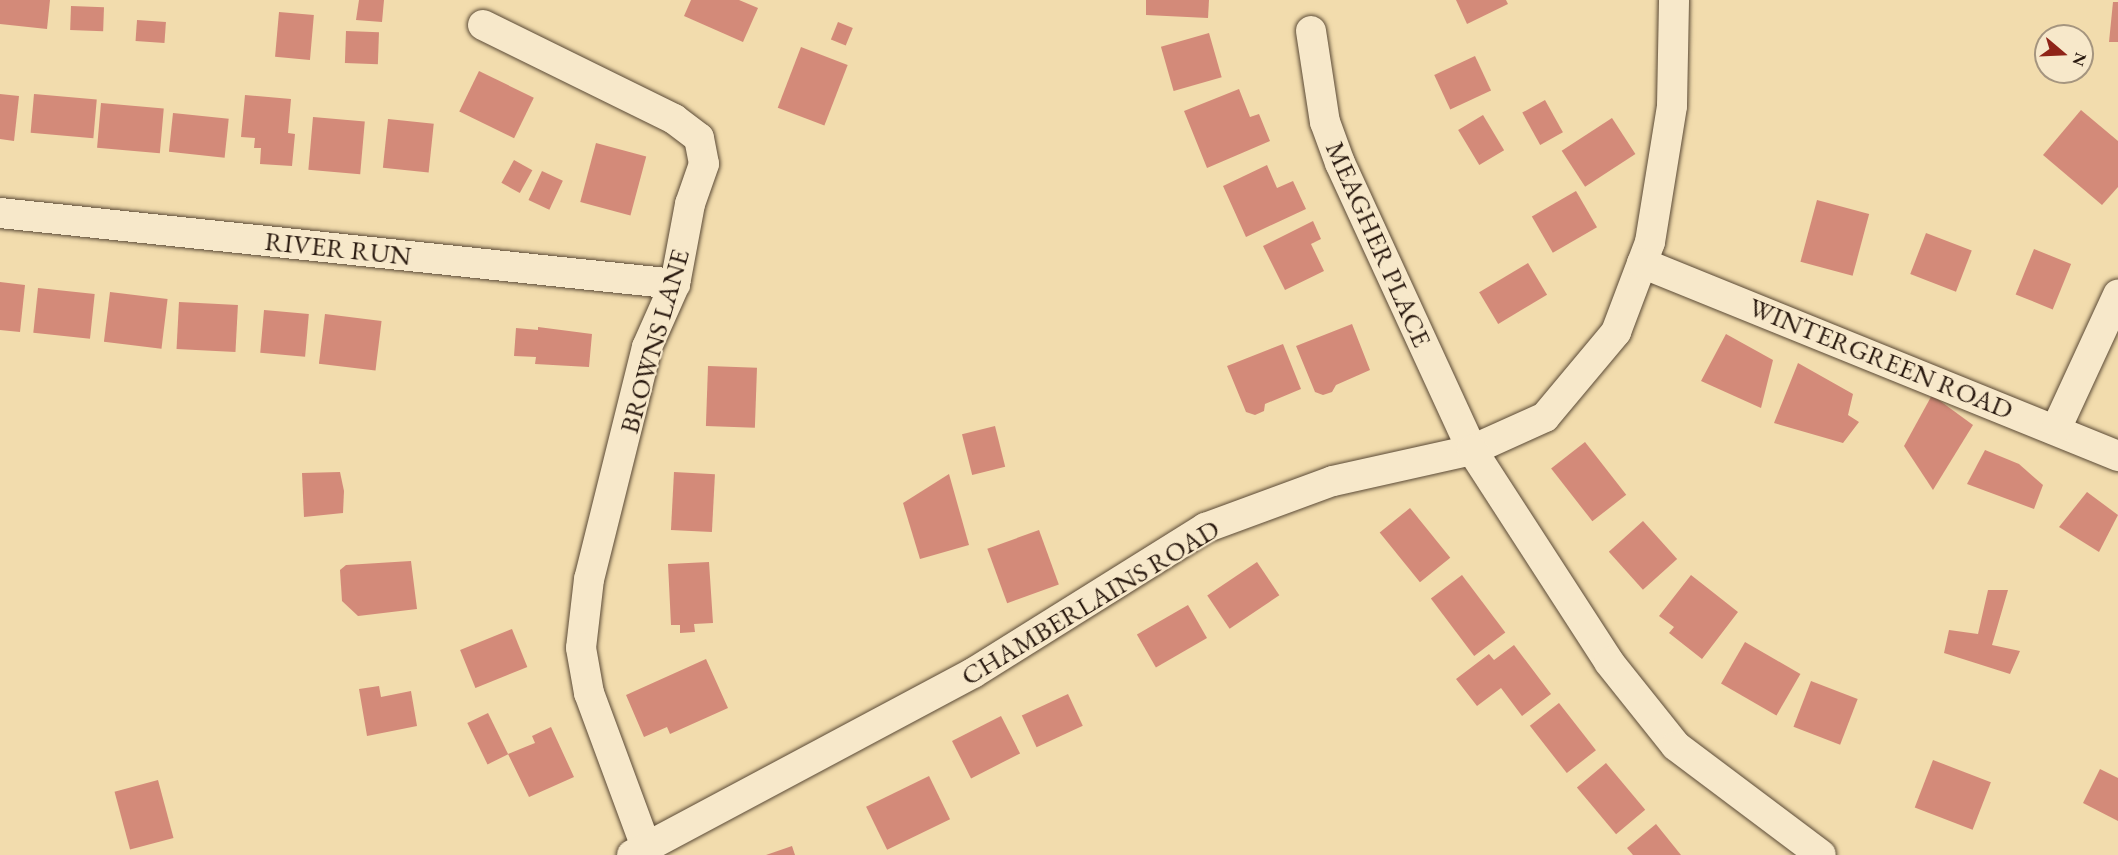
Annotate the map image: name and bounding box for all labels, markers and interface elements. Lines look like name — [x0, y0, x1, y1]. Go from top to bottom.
north arrow — [2034, 24, 2094, 84]
text: N — [2068, 50, 2092, 69]
street label: MEAGHER PLACE — [1319, 136, 1439, 352]
street label: RIVER RUN — [263, 224, 413, 272]
street label: BROWNS LANE — [612, 245, 696, 437]
street label: WINTERGREEN ROAD — [1744, 290, 2018, 426]
street label: CHAMBERLAINS ROAD — [955, 512, 1225, 692]

